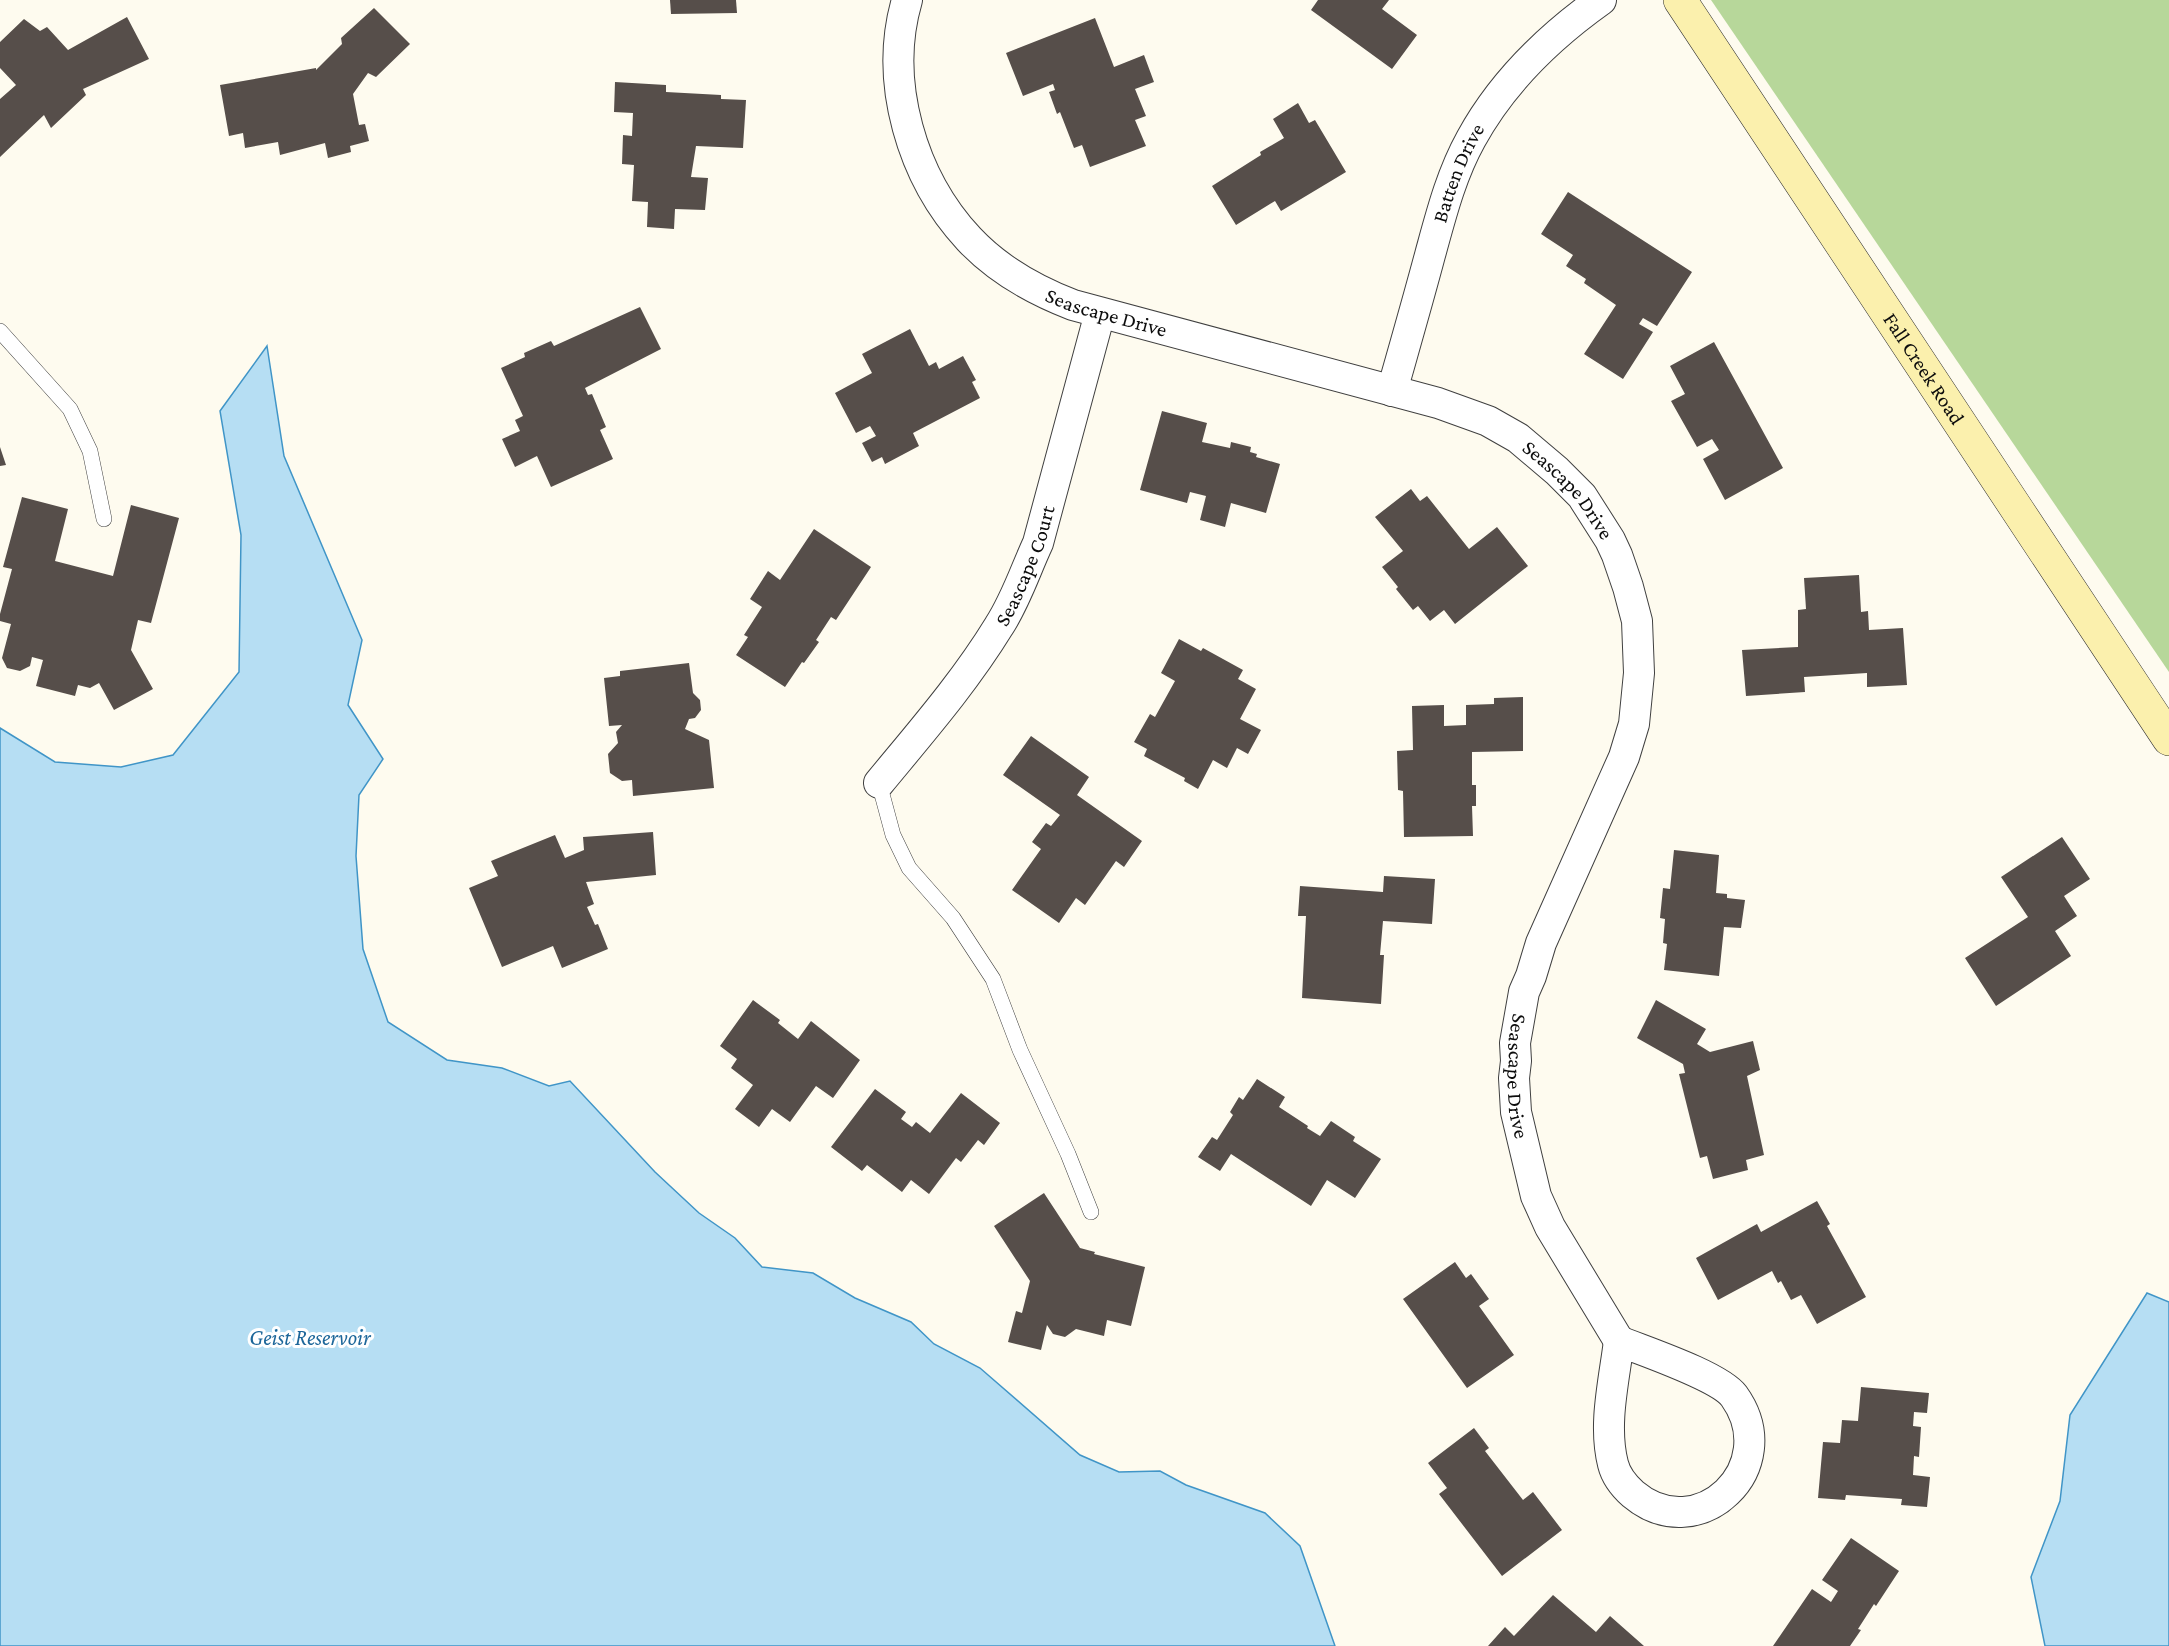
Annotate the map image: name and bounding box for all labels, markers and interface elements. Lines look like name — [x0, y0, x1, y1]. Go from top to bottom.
street label: Batten Drive — [1428, 119, 1489, 225]
street label: Seascape Drive — [1042, 283, 1170, 342]
street label: Fall Creek Road — [1878, 308, 1970, 429]
street label: Seascape Drive — [1518, 435, 1618, 544]
street label: Seascape Court — [990, 502, 1060, 630]
street label: Seascape Drive — [1502, 1012, 1534, 1141]
water label: Geist Reservoir — [249, 1325, 372, 1350]

